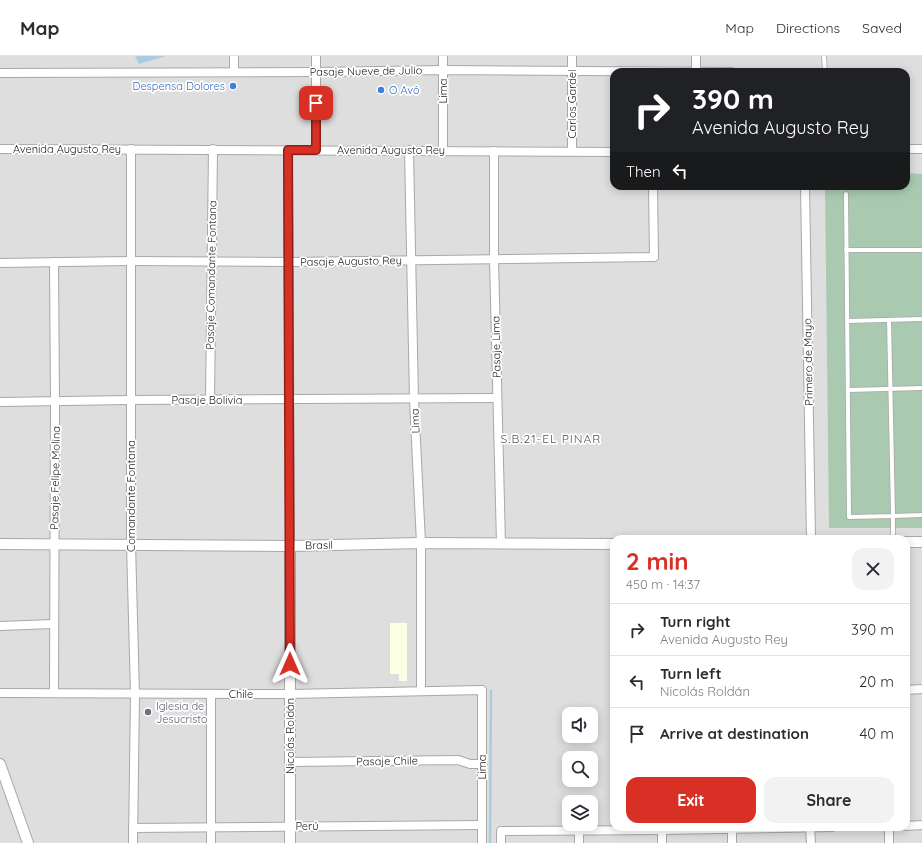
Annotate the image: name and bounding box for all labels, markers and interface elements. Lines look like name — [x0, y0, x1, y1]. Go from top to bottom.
text: Map — [20, 16, 59, 40]
text: Map — [725, 19, 754, 37]
text: Directions — [776, 19, 840, 37]
text: Saved — [862, 19, 902, 37]
street label: Pasaje Nueve de Julio — [310, 63, 423, 79]
street label: Carlos Gardel — [565, 69, 579, 139]
place label: Despensa Dolores — [132, 79, 225, 93]
street label: Lima — [436, 79, 450, 103]
marker: Despensa Dolores — [228, 81, 238, 91]
text: 390 m — [692, 81, 774, 116]
place label: O Avô — [389, 83, 420, 97]
icon: right — [626, 84, 678, 136]
marker: O Avô — [376, 85, 386, 95]
pin — [299, 86, 333, 120]
icon: arrive — [305, 92, 327, 114]
text: Avenida Augusto Rey — [692, 116, 869, 139]
street label: Avenida Augusto Rey — [13, 142, 121, 156]
street label: Avenida Augusto Rey — [337, 143, 445, 157]
icon: left — [669, 160, 691, 182]
text: Then — [626, 162, 661, 181]
street label: Pasaje Comandante Fontana — [203, 200, 219, 350]
street label: Pasaje Augusto Rey — [300, 253, 402, 269]
street label: Pasaje Lima — [488, 316, 504, 378]
street label: Primero de Mayo — [800, 318, 816, 406]
street label: Pasaje Bolivia — [172, 393, 242, 407]
street label: Lima — [408, 408, 422, 434]
street label: Pasaje Felipe Molina — [47, 426, 63, 530]
district label: S.B.21-EL PINAR — [501, 431, 601, 446]
street label: Comandante Fontana — [124, 440, 138, 552]
street label: Brasil — [305, 538, 333, 552]
text: 2 min — [626, 546, 688, 576]
button: close — [852, 548, 894, 590]
text: 450 m · 14:37 — [626, 576, 700, 592]
text: Turn right — [660, 612, 731, 631]
icon: right — [626, 619, 648, 641]
text: 390 m — [851, 620, 894, 639]
text: Avenida Augusto Rey — [660, 631, 788, 647]
position arrow — [269, 643, 311, 685]
text: Turn left — [660, 664, 722, 683]
icon: left — [626, 671, 648, 693]
text: 20 m — [859, 672, 894, 691]
text: Nicolás Roldán — [660, 683, 750, 699]
street label: Chile — [229, 687, 253, 701]
street label: Nicolás Roldán — [283, 698, 297, 774]
place label: Iglesia de Jesucristo — [156, 699, 208, 726]
marker: Iglesia de Jesucristo — [143, 707, 153, 717]
map controls — [562, 707, 598, 831]
button: sound — [562, 707, 598, 743]
icon: arrive — [626, 723, 648, 745]
text: Arrive at destination — [660, 724, 809, 743]
text: 40 m — [859, 724, 894, 743]
button: search — [562, 751, 598, 787]
street label: Pasaje Chile — [356, 753, 418, 769]
street label: Lima — [475, 755, 489, 779]
button: Exit — [626, 777, 756, 823]
button: Share — [764, 777, 894, 823]
button: layers — [562, 795, 598, 831]
street label: Perú — [295, 819, 319, 833]

